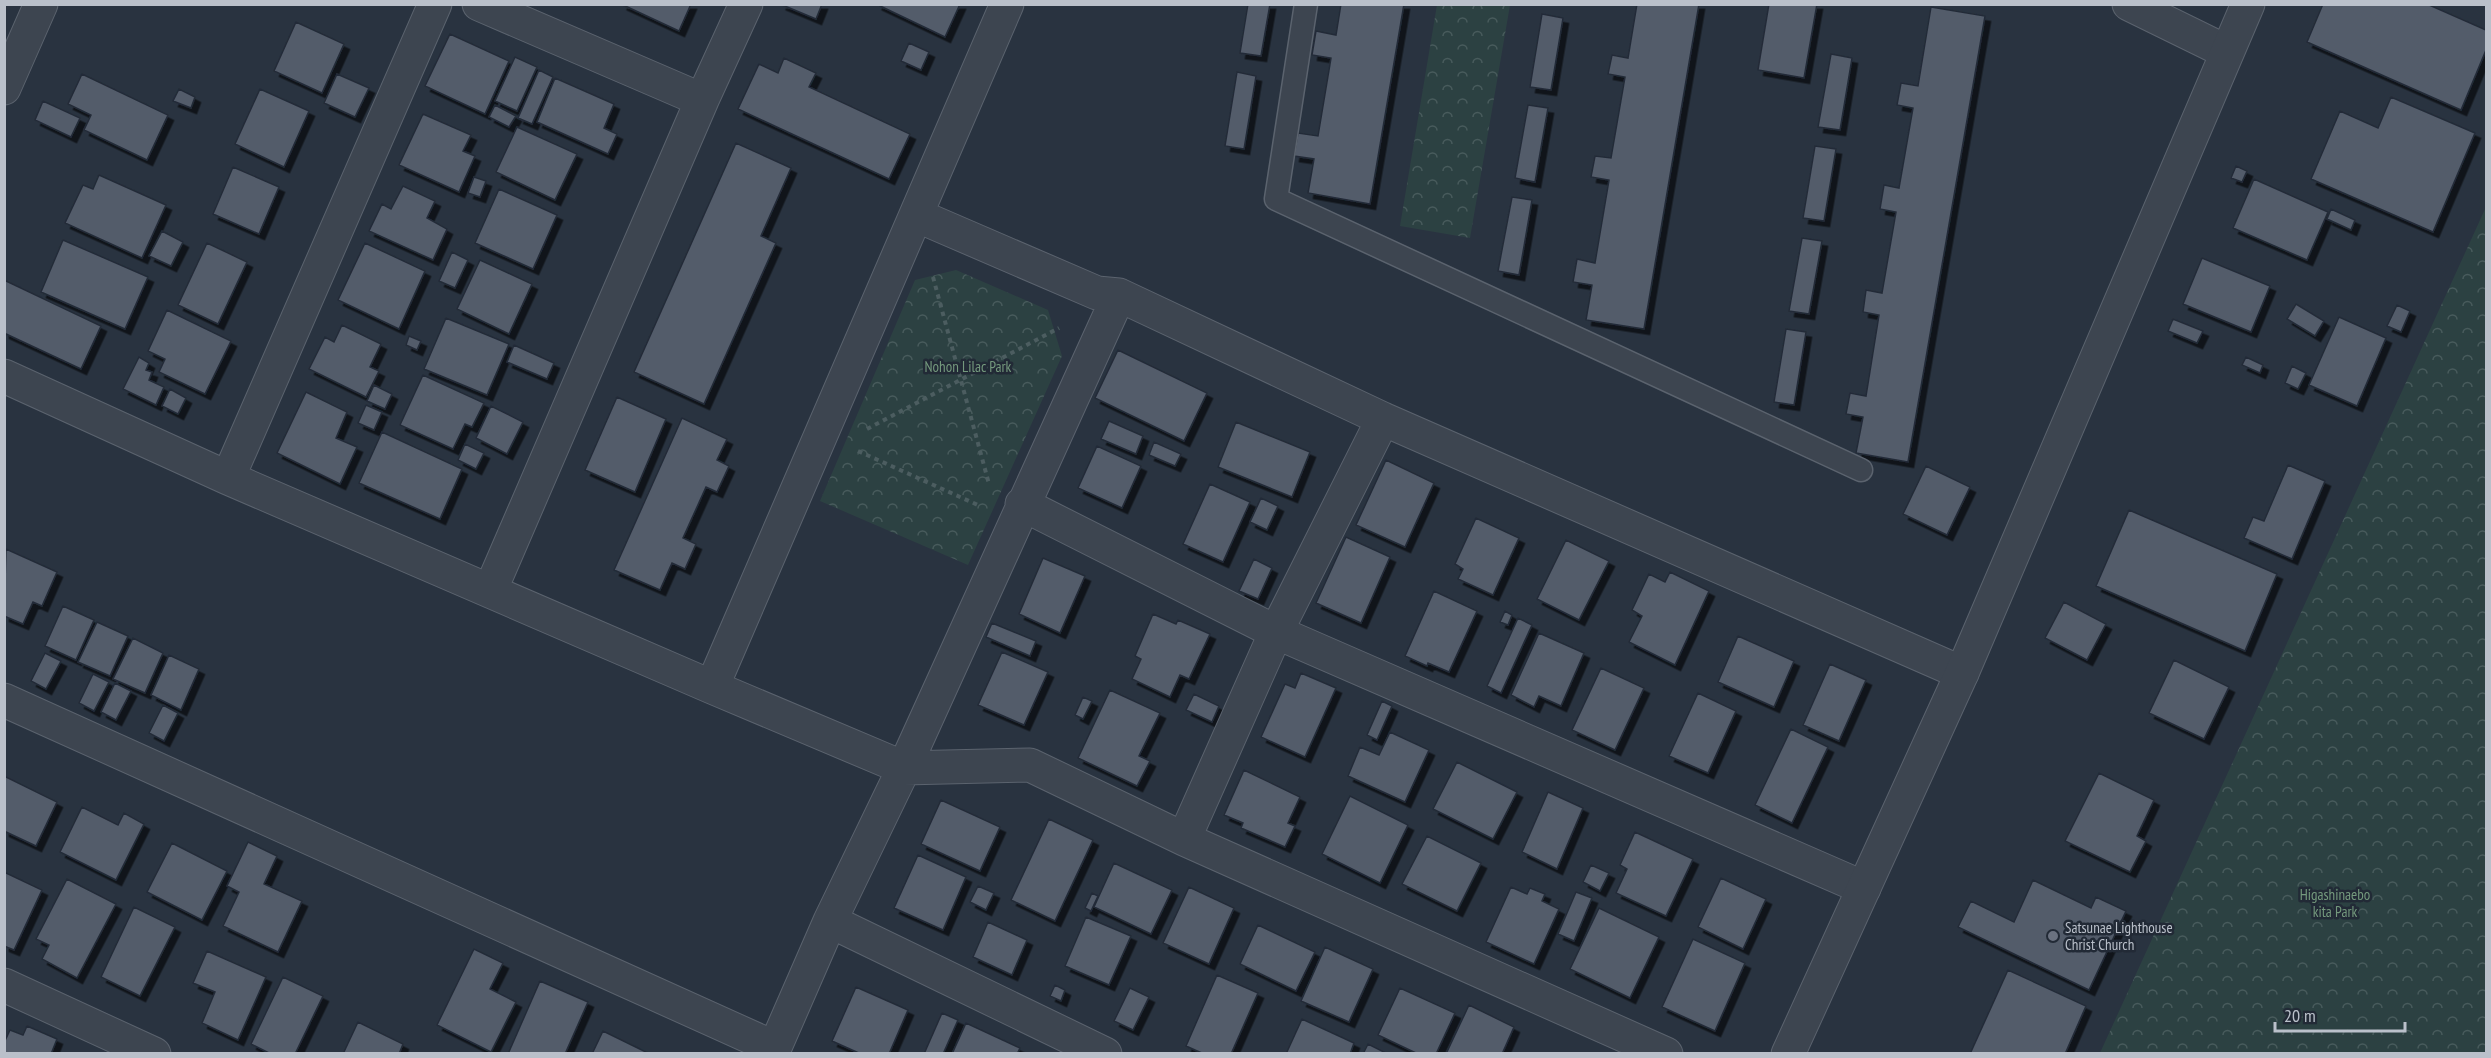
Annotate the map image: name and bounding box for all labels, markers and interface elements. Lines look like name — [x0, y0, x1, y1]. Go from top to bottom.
park label: Nohon Lilac Park — [925, 357, 1012, 376]
park label: Higashinaebo kita Park — [2300, 885, 2370, 921]
place label: Satsunae Lighthouse Christ Church — [2065, 918, 2173, 954]
marker: Satsunae Lighthouse Christ Church — [2046, 929, 2060, 943]
scale bar — [2275, 995, 2406, 1033]
text: 20 m — [2284, 1004, 2316, 1027]

